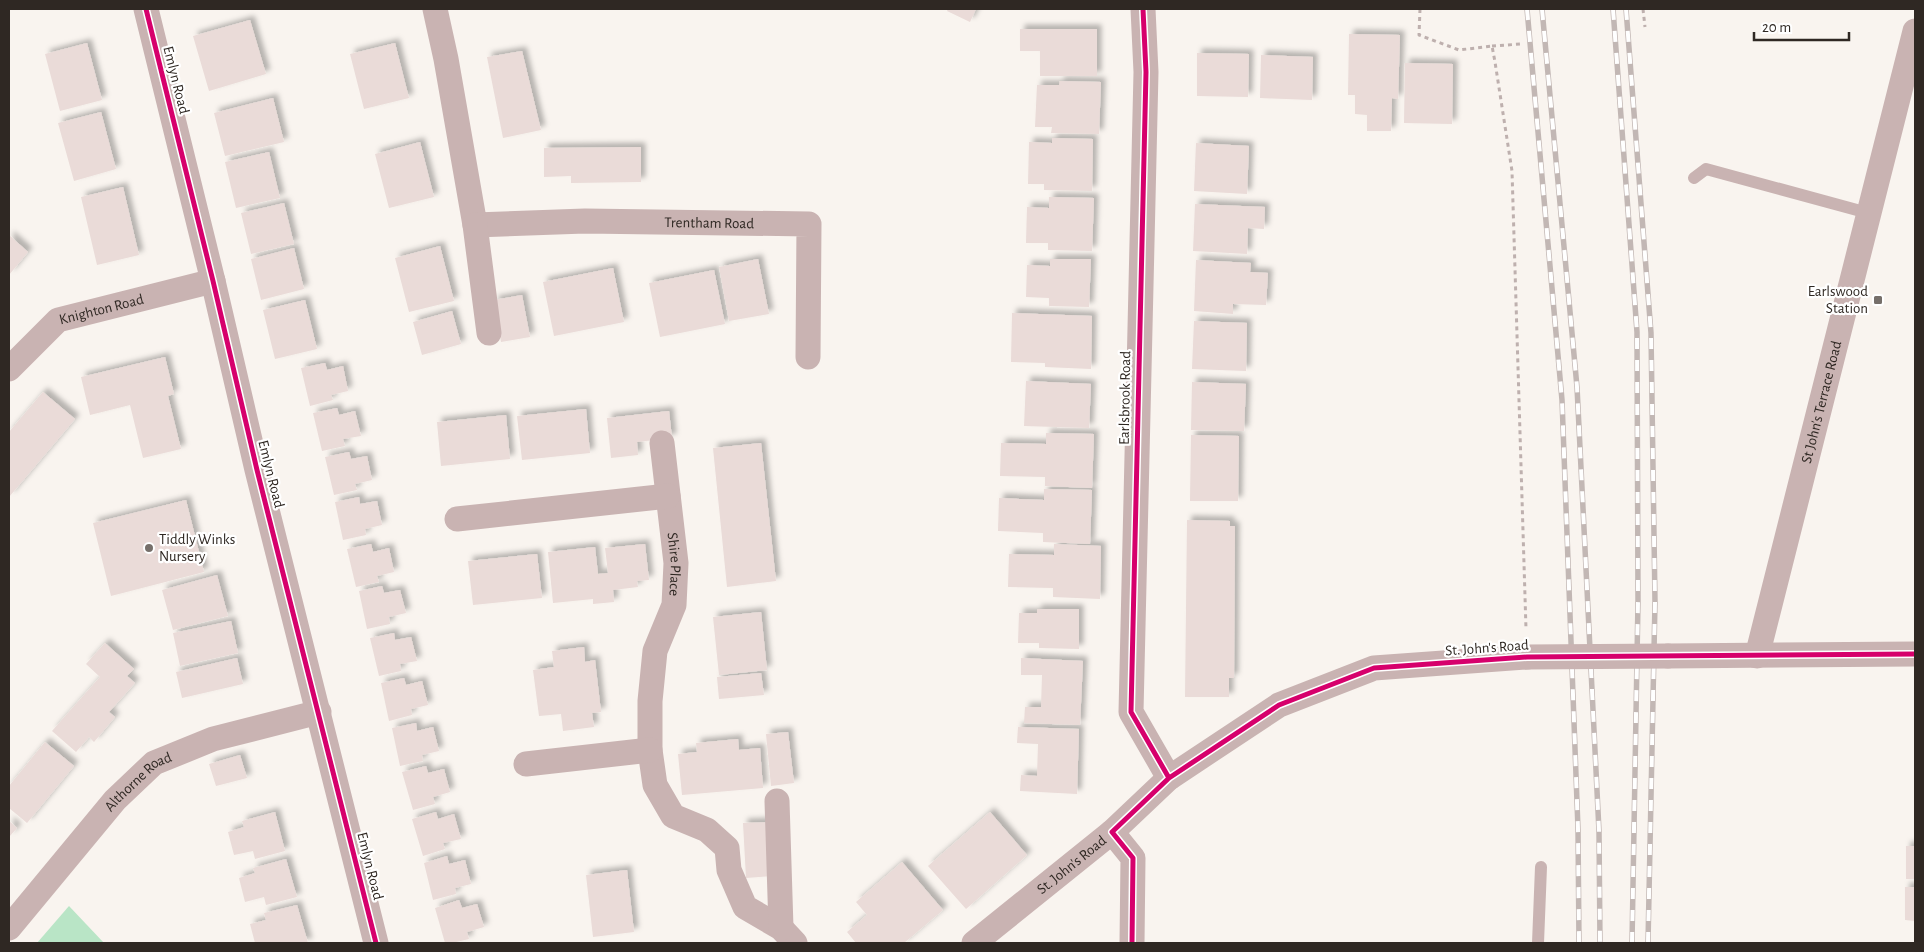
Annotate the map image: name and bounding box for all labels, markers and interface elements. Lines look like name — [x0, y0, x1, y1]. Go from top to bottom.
scale bar — [1754, 10, 1849, 42]
text: 20 m — [1762, 20, 1791, 35]
street label: Emlyn Road — [160, 45, 192, 116]
street label: Trentham Road — [664, 215, 754, 231]
place label: Earlswood Station — [1808, 284, 1868, 316]
street label: Knighton Road — [58, 291, 145, 327]
marker: Earlswood Station — [1872, 294, 1884, 306]
street label: St John's Terrace Road — [1799, 339, 1844, 465]
street label: Earlsbrook Road — [1117, 351, 1133, 445]
street label: Emlyn Road — [255, 439, 287, 510]
place label: Tiddly Winks Nursery — [159, 532, 235, 564]
street label: Shire Place — [665, 532, 684, 596]
marker: Tiddly Winks Nursery — [143, 542, 155, 554]
street label: St. John's Road — [1445, 638, 1530, 658]
street label: Althorne Road — [101, 749, 174, 814]
street label: Emlyn Road — [354, 831, 386, 902]
street label: St. John's Road — [1034, 832, 1109, 897]

